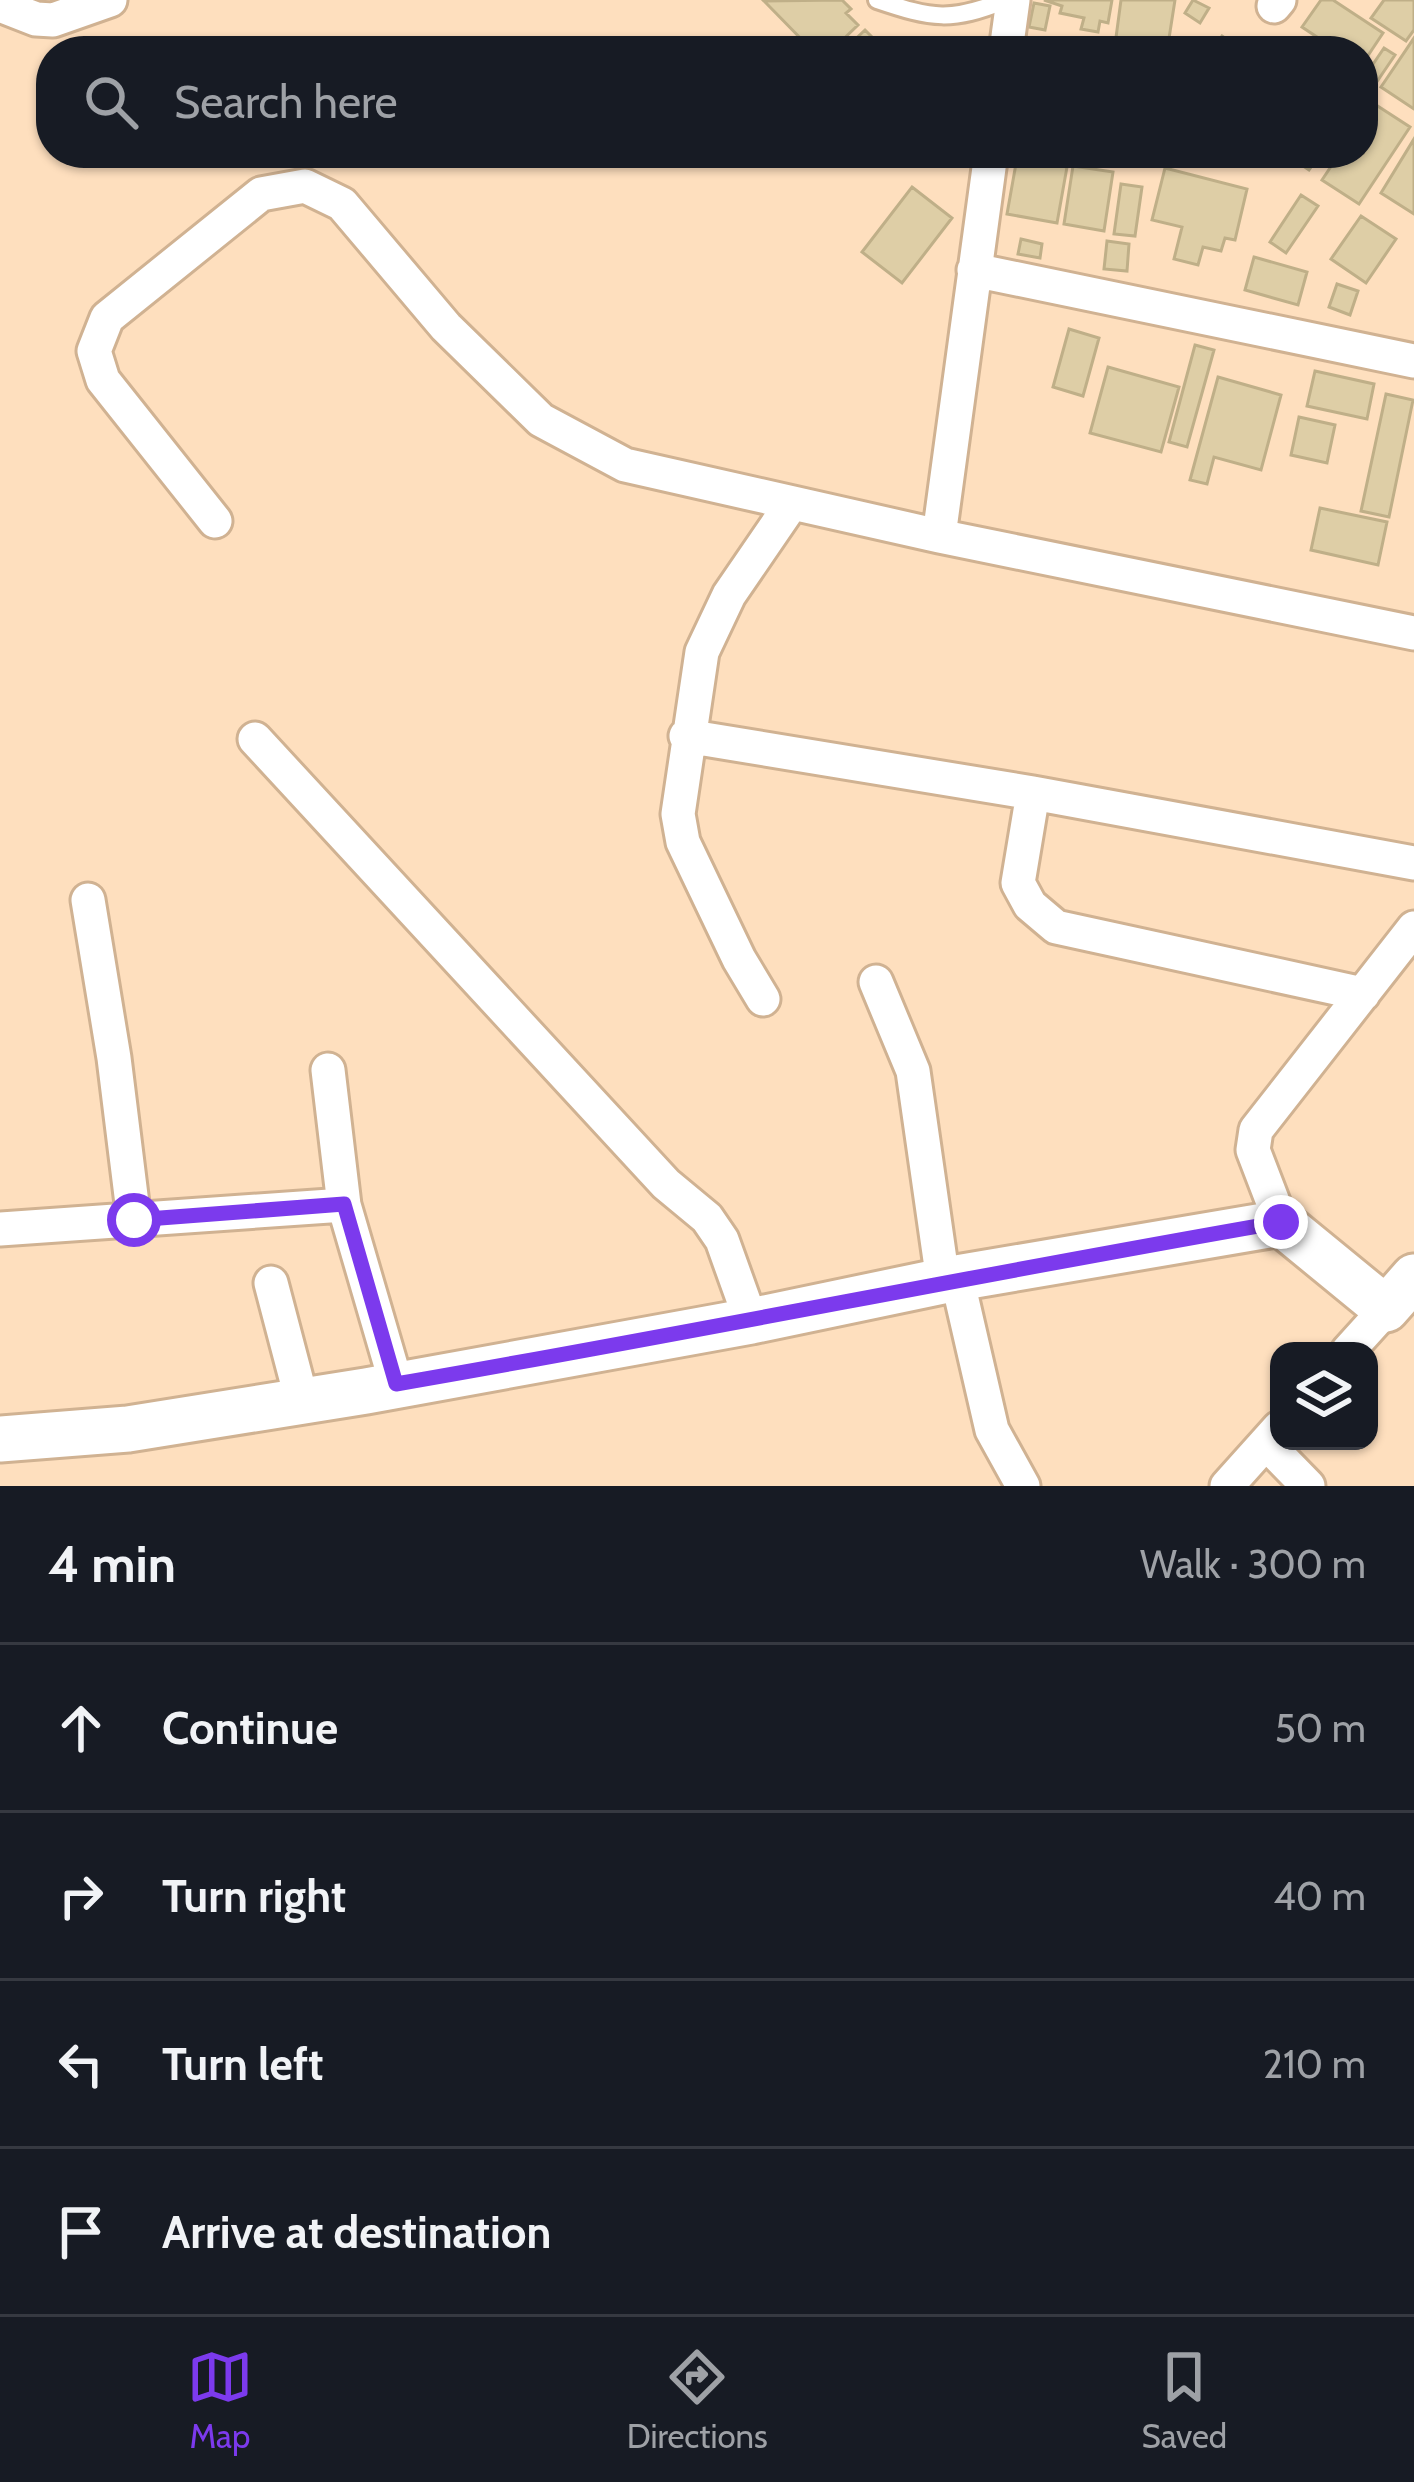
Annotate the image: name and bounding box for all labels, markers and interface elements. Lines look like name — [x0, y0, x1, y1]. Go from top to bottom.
search box — [36, 36, 1378, 168]
icon: search — [78, 69, 144, 135]
text: Search here — [174, 75, 398, 129]
route start — [107, 1193, 161, 1247]
route end — [1254, 1195, 1308, 1249]
map controls — [1270, 1342, 1378, 1450]
button: layers — [1270, 1342, 1378, 1450]
text: 4 min — [48, 1533, 176, 1595]
text: Walk · 300 m — [1140, 1540, 1366, 1588]
icon: ahead — [48, 1695, 114, 1761]
text: Continue — [162, 1701, 338, 1755]
text: 50 m — [1275, 1704, 1366, 1752]
icon: right — [48, 1863, 114, 1929]
text: Turn right — [162, 1869, 346, 1923]
text: 40 m — [1273, 1872, 1366, 1920]
icon: left — [48, 2031, 114, 2097]
text: Turn left — [162, 2037, 324, 2091]
text: 210 m — [1263, 2040, 1366, 2088]
icon: arrive — [48, 2199, 114, 2265]
text: Arrive at destination — [162, 2205, 551, 2259]
tab: Map — [187, 2344, 253, 2456]
tab: Directions — [627, 2344, 768, 2456]
tab: Saved — [1141, 2344, 1227, 2456]

